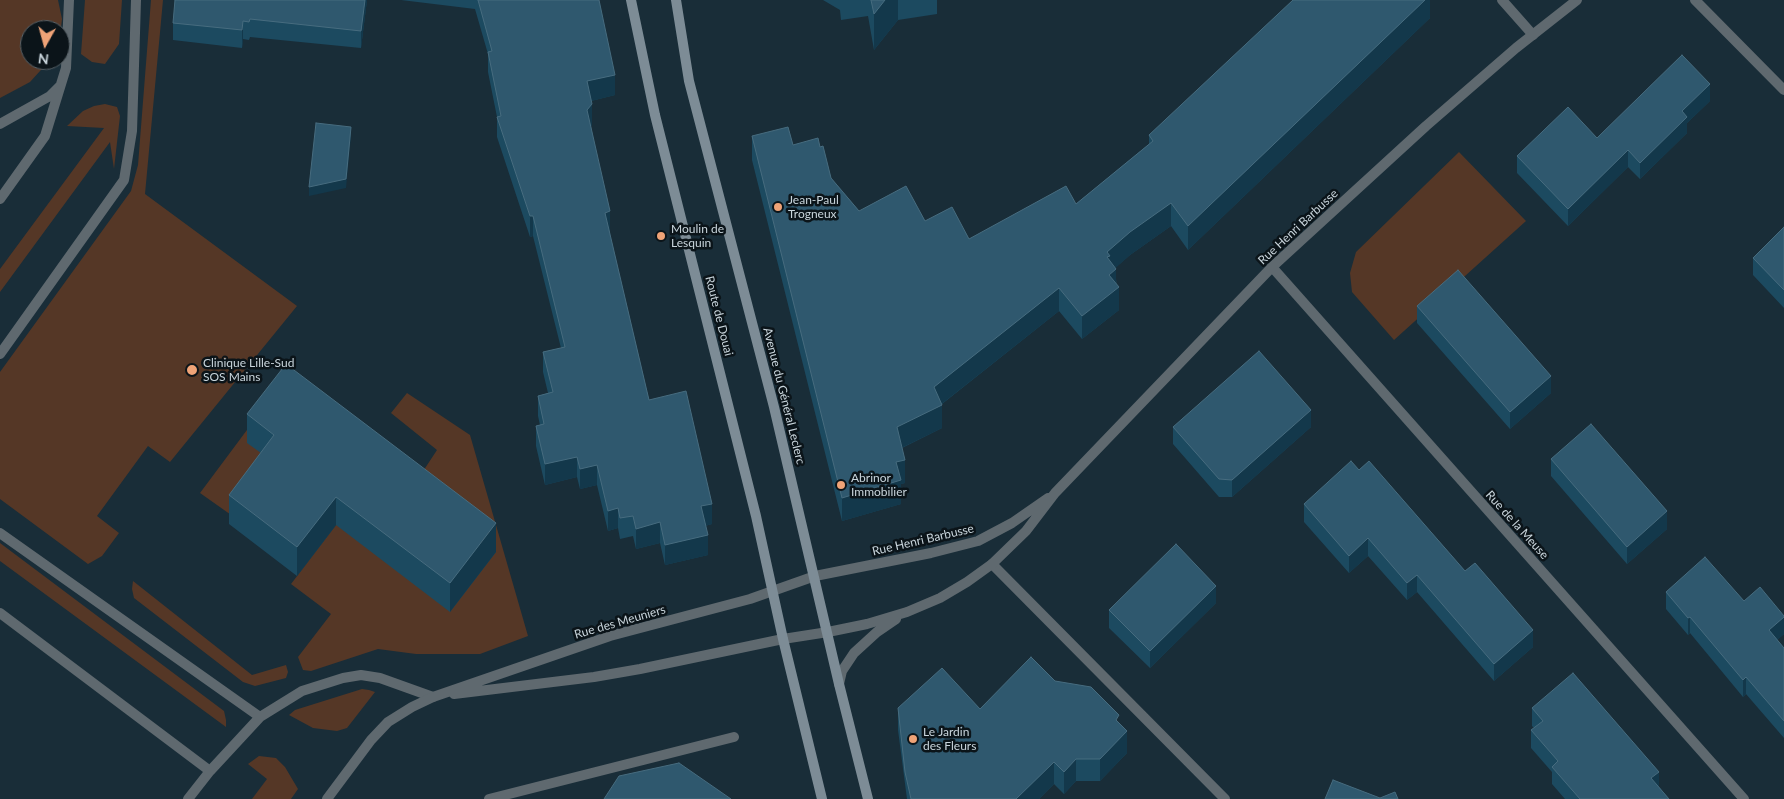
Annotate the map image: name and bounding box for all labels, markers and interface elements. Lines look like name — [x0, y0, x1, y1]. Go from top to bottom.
north arrow — [20, 20, 70, 70]
text: N — [37, 50, 50, 68]
street label: Rue Henri Barbusse — [1255, 186, 1341, 268]
place label: Jean-Paul Trogneux — [788, 193, 839, 221]
marker: Jean-Paul Trogneux — [772, 201, 784, 213]
place label: Moulin de Lesquin — [671, 222, 724, 250]
marker: Moulin de Lesquin — [655, 230, 667, 242]
street label: Route de Douai — [702, 275, 736, 357]
street label: Avenue du Général Leclerc — [760, 326, 808, 466]
place label: Clinique Lille-Sud SOS Mains — [203, 356, 294, 384]
marker: Clinique Lille-Sud SOS Mains — [185, 363, 199, 377]
place label: Abrinor Immobilier — [851, 471, 907, 499]
marker: Abrinor Immobilier — [835, 479, 847, 491]
street label: Rue de la Meuse — [1483, 488, 1551, 562]
street label: Rue Henri Barbusse — [871, 521, 975, 559]
street label: Rue des Meuniers — [573, 602, 667, 642]
place label: Le Jardin des Fleurs — [923, 725, 976, 753]
marker: Le Jardin des Fleurs — [907, 733, 919, 745]

